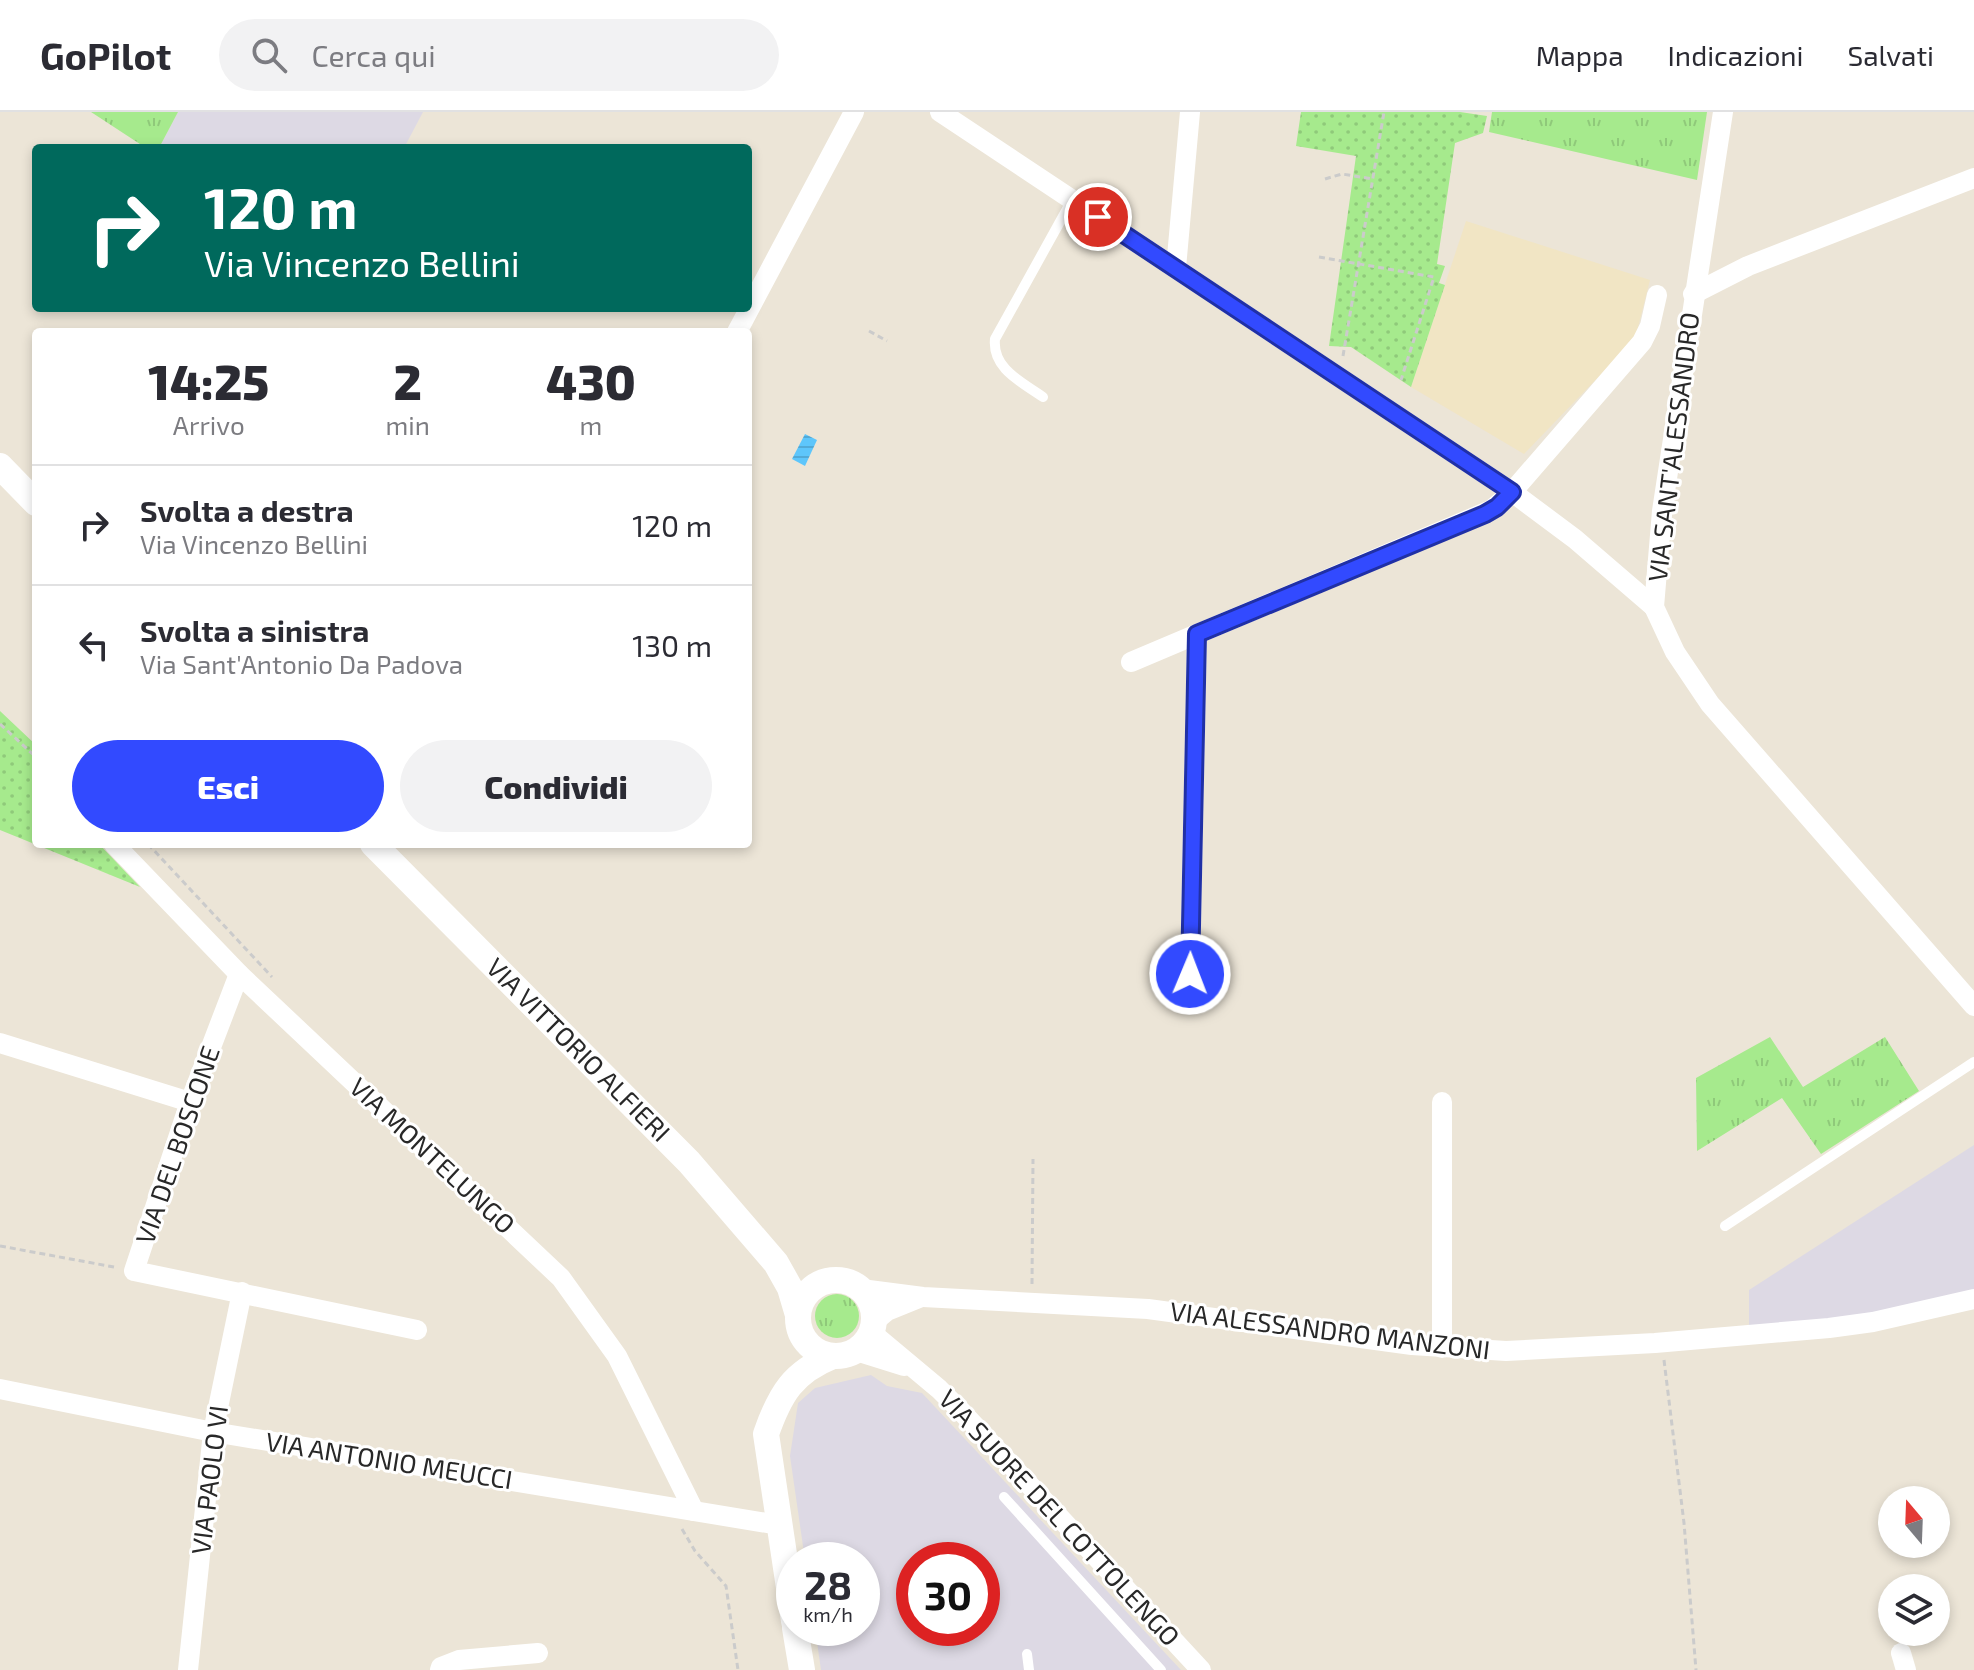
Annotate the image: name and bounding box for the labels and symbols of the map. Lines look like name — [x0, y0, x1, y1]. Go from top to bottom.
pin — [1064, 183, 1132, 251]
street label: VIA SANT'ALESSANDRO — [1641, 310, 1704, 583]
position arrow — [1148, 932, 1232, 1016]
street label: VIA VITTORIO ALFIERI — [481, 951, 677, 1147]
street label: VIA DEL BOSCONE — [128, 1041, 225, 1248]
street label: VIA MONTELUNGO — [344, 1070, 522, 1239]
street label: VIA ALESSANDRO MANZONI — [1168, 1295, 1492, 1365]
street label: VIA SUORE DEL COTTOLENGO — [933, 1383, 1187, 1651]
street label: VIA PAOLO VI — [184, 1403, 233, 1556]
street label: VIA ANTONIO MEUCCI — [264, 1425, 515, 1494]
north arrow — [1878, 1486, 1950, 1558]
speed limit sign: 30 — [896, 1542, 1000, 1646]

